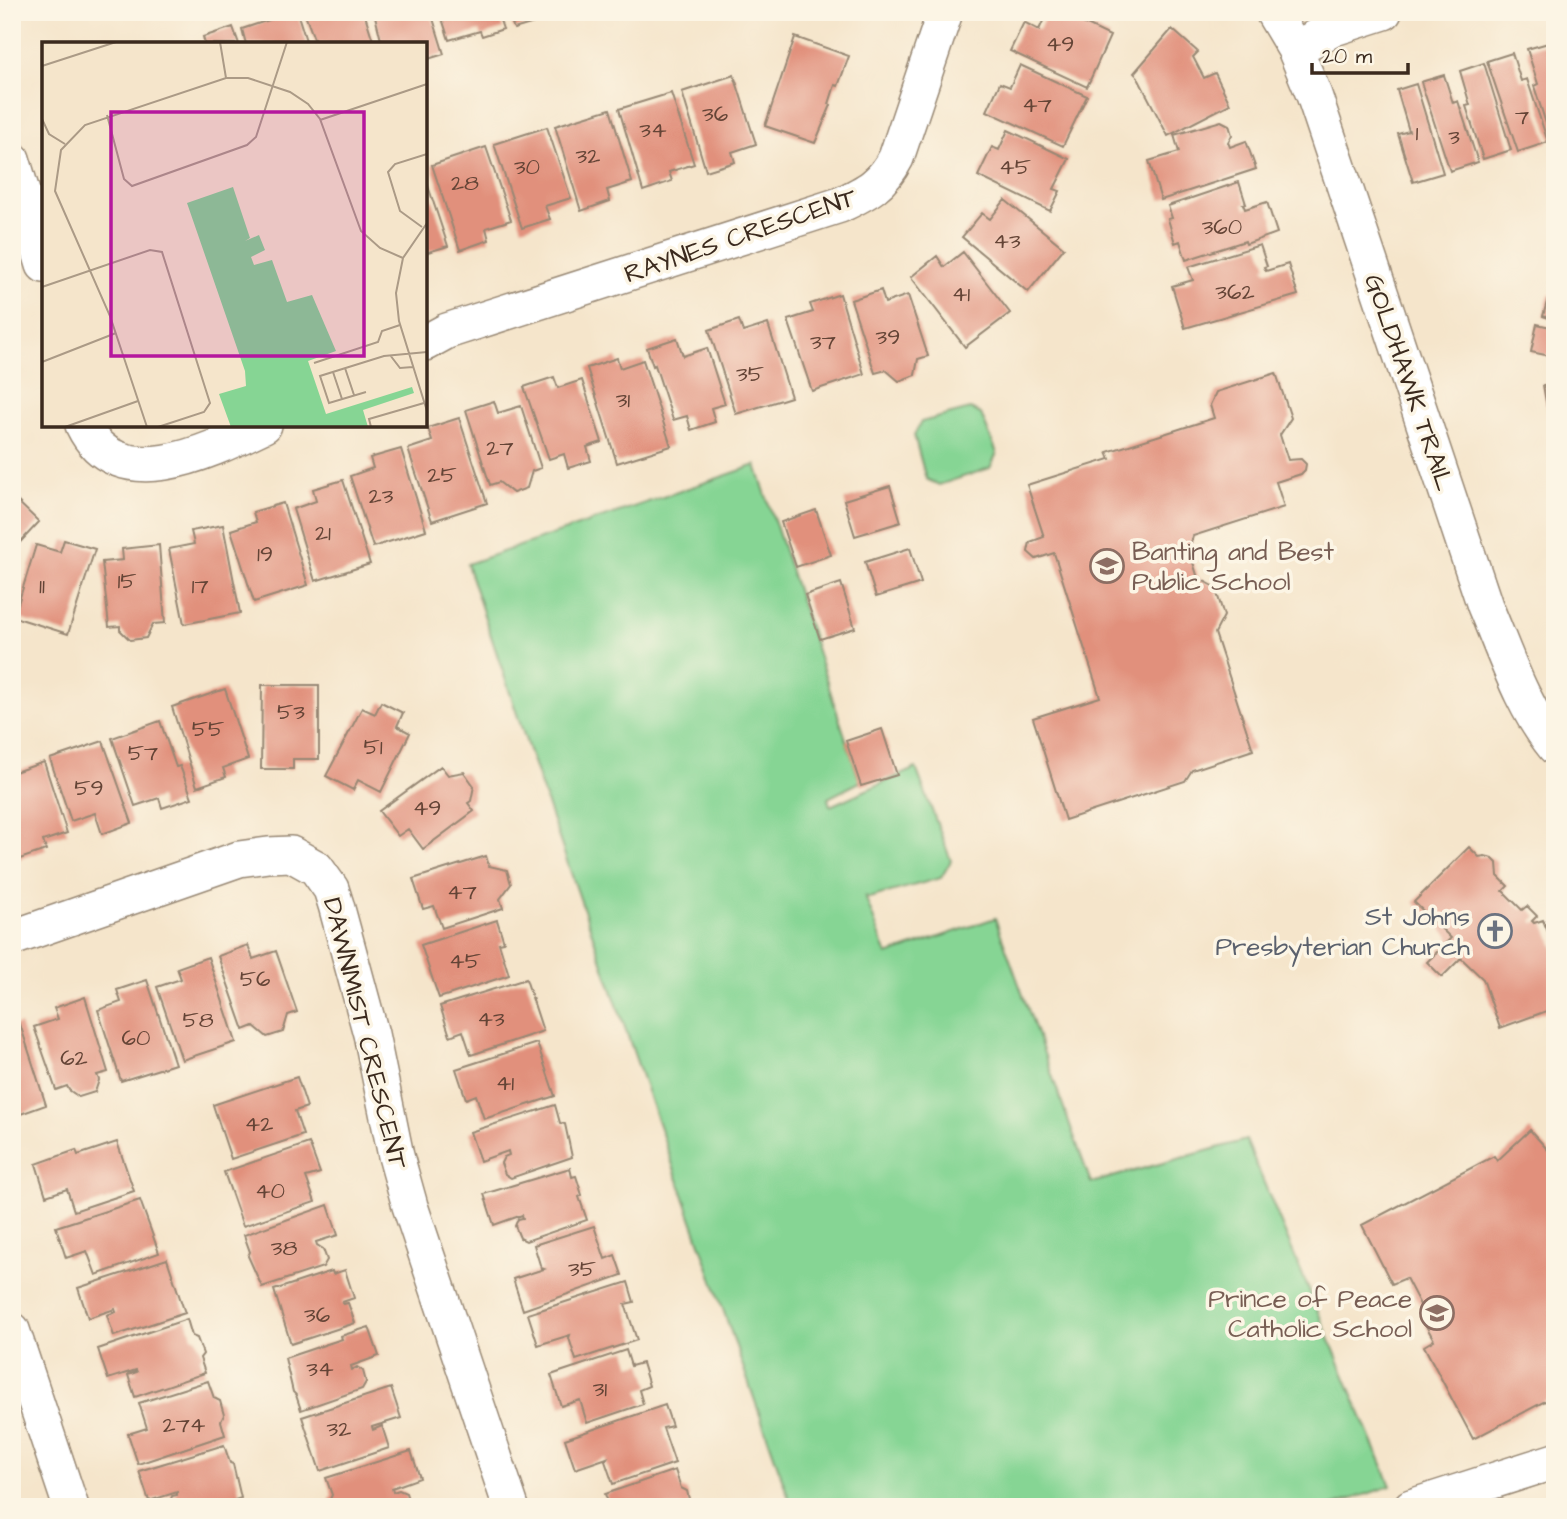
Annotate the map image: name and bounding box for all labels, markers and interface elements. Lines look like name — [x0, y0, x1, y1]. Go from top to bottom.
house number: 49 — [1046, 28, 1074, 60]
scale bar — [1312, 32, 1408, 76]
inset map — [42, 42, 427, 427]
text: 20 m — [1322, 42, 1373, 71]
house number: 47 — [1022, 89, 1052, 121]
house number: 36 — [702, 98, 728, 130]
house number: 7 — [1515, 101, 1529, 133]
house number: 34 — [639, 114, 667, 146]
house number: 1 — [1416, 117, 1419, 149]
house number: 3 — [1448, 121, 1460, 153]
house number: 32 — [576, 140, 600, 172]
house number: 30 — [514, 151, 540, 183]
house number: 45 — [999, 151, 1031, 183]
house number: 28 — [451, 167, 479, 199]
street label: RAYNES CRESCENT — [619, 179, 862, 293]
house number: 360 — [1202, 211, 1242, 243]
house number: 43 — [993, 225, 1021, 257]
street label: GOLDHAWK TRAIL — [1355, 269, 1463, 495]
house number: 362 — [1215, 276, 1255, 308]
house number: 41 — [952, 278, 970, 310]
house number: 39 — [876, 321, 900, 353]
house number: 37 — [810, 326, 836, 358]
house number: 35 — [736, 358, 764, 390]
house number: 31 — [616, 384, 630, 416]
house number: 27 — [486, 432, 514, 464]
house number: 25 — [427, 459, 457, 491]
house number: 23 — [369, 480, 394, 512]
house number: 21 — [315, 517, 331, 549]
place label: Banting and Best Public School — [1132, 534, 1335, 600]
house number: 19 — [257, 538, 273, 570]
school or university icon: Banting and Best Public School — [1088, 547, 1126, 585]
house number: 15 — [117, 565, 137, 597]
house number: 11 — [39, 570, 45, 602]
house number: 17 — [191, 570, 209, 602]
house number: 53 — [277, 696, 305, 728]
house number: 55 — [192, 713, 224, 745]
house number: 51 — [363, 731, 383, 763]
house number: 57 — [128, 737, 158, 769]
house number: 59 — [74, 772, 104, 804]
house number: 49 — [413, 792, 441, 824]
house number: 47 — [447, 876, 477, 908]
street label: DAWNMIST CRESCENT — [314, 894, 416, 1173]
place label: St Johns Presbyterian Church — [1215, 899, 1470, 967]
church icon: St Johns Presbyterian Church — [1476, 912, 1514, 950]
house number: 45 — [449, 945, 481, 977]
house number: 56 — [240, 963, 270, 995]
house number: 43 — [477, 1003, 505, 1035]
house number: 58 — [182, 1004, 214, 1036]
house number: 60 — [122, 1022, 150, 1054]
house number: 62 — [60, 1042, 88, 1074]
house number: 41 — [496, 1067, 514, 1099]
house number: 42 — [245, 1108, 273, 1140]
house number: 40 — [255, 1175, 285, 1207]
house number: 38 — [271, 1232, 297, 1264]
house number: 35 — [568, 1253, 596, 1285]
place label: Prince of Peace Catholic School — [1208, 1281, 1412, 1347]
school or university icon: Prince of Peace Catholic School — [1418, 1294, 1456, 1332]
house number: 36 — [304, 1299, 330, 1331]
house number: 34 — [306, 1353, 334, 1385]
house number: 31 — [593, 1373, 607, 1405]
house number: 274 — [163, 1409, 206, 1441]
house number: 32 — [327, 1413, 351, 1445]

